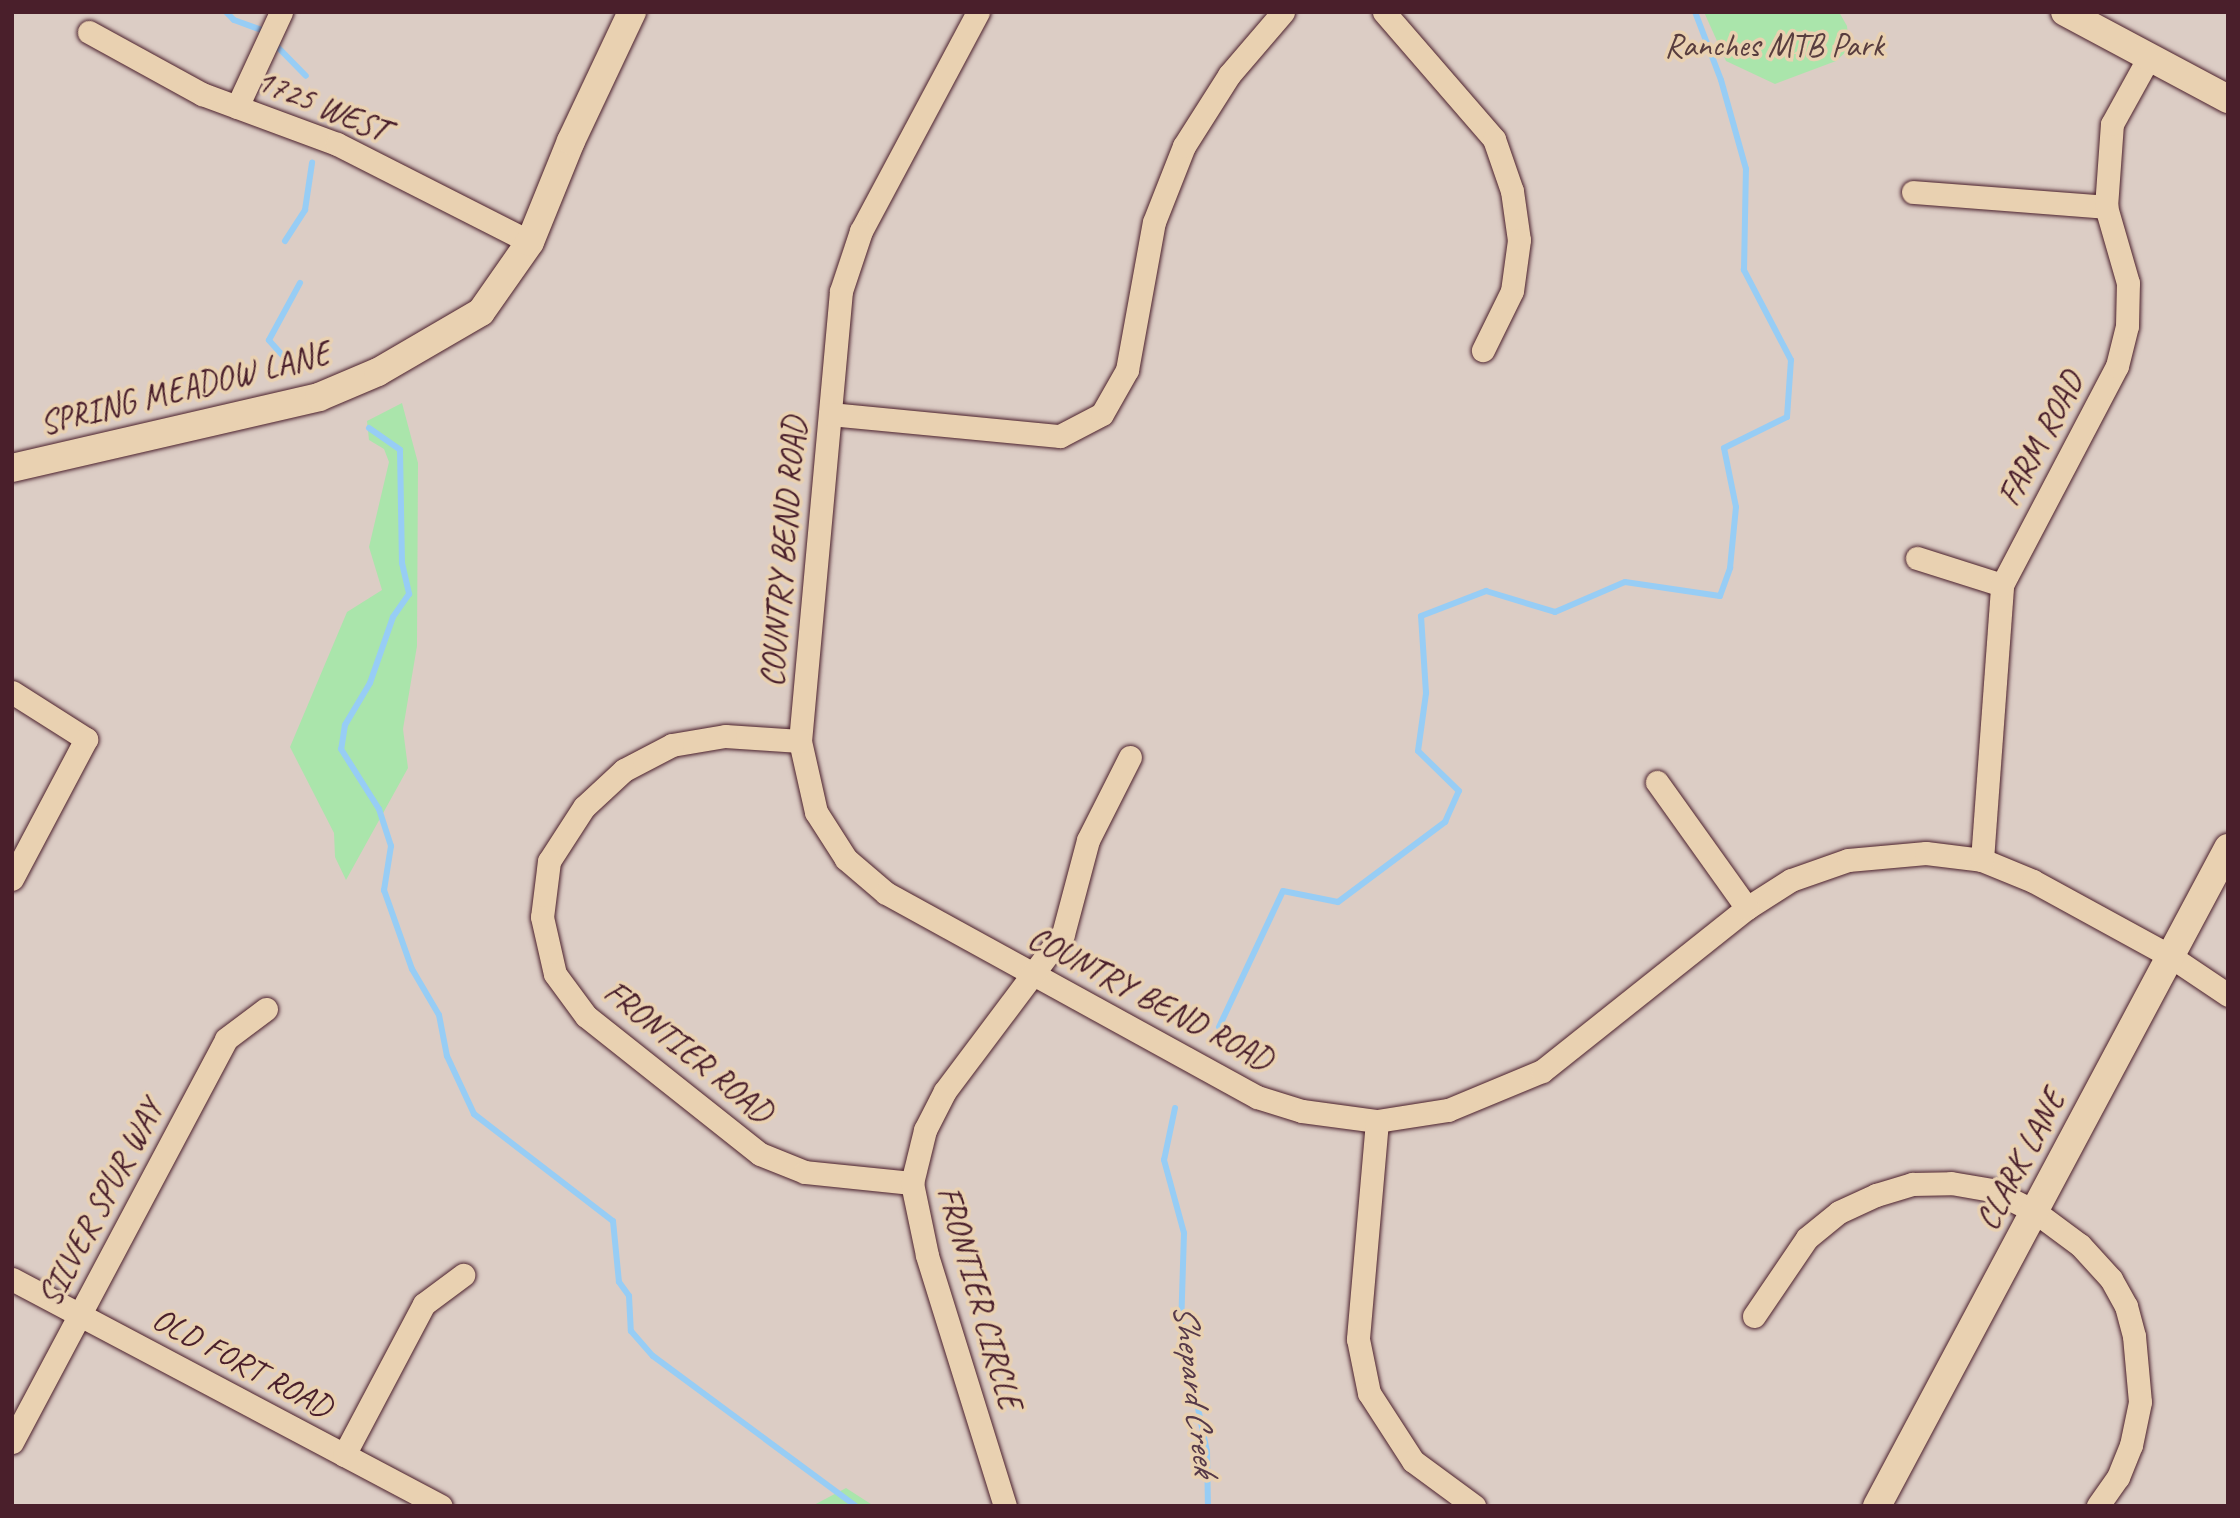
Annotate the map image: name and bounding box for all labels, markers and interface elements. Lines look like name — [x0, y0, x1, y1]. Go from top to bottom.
park label: Ranches MTB Park — [1665, 26, 1883, 66]
street label: 1725 WEST — [250, 61, 394, 151]
street label: SPRING MEADOW LANE — [37, 334, 333, 444]
street label: FARM ROAD — [1989, 365, 2093, 513]
street label: COUNTRY BEND ROAD — [752, 414, 816, 690]
street label: COUNTRY BEND ROAD — [1020, 917, 1280, 1081]
street label: FRONTIER ROAD — [595, 972, 781, 1132]
street label: CLARK LANE — [1967, 1083, 2075, 1237]
street label: SILVER SPUR WAY — [30, 1093, 172, 1313]
street label: FRONTIER CIRCLE — [928, 1183, 1030, 1413]
street label: OLD FORT ROAD — [145, 1299, 339, 1427]
water label: Shepard Creek — [1164, 1301, 1226, 1477]

